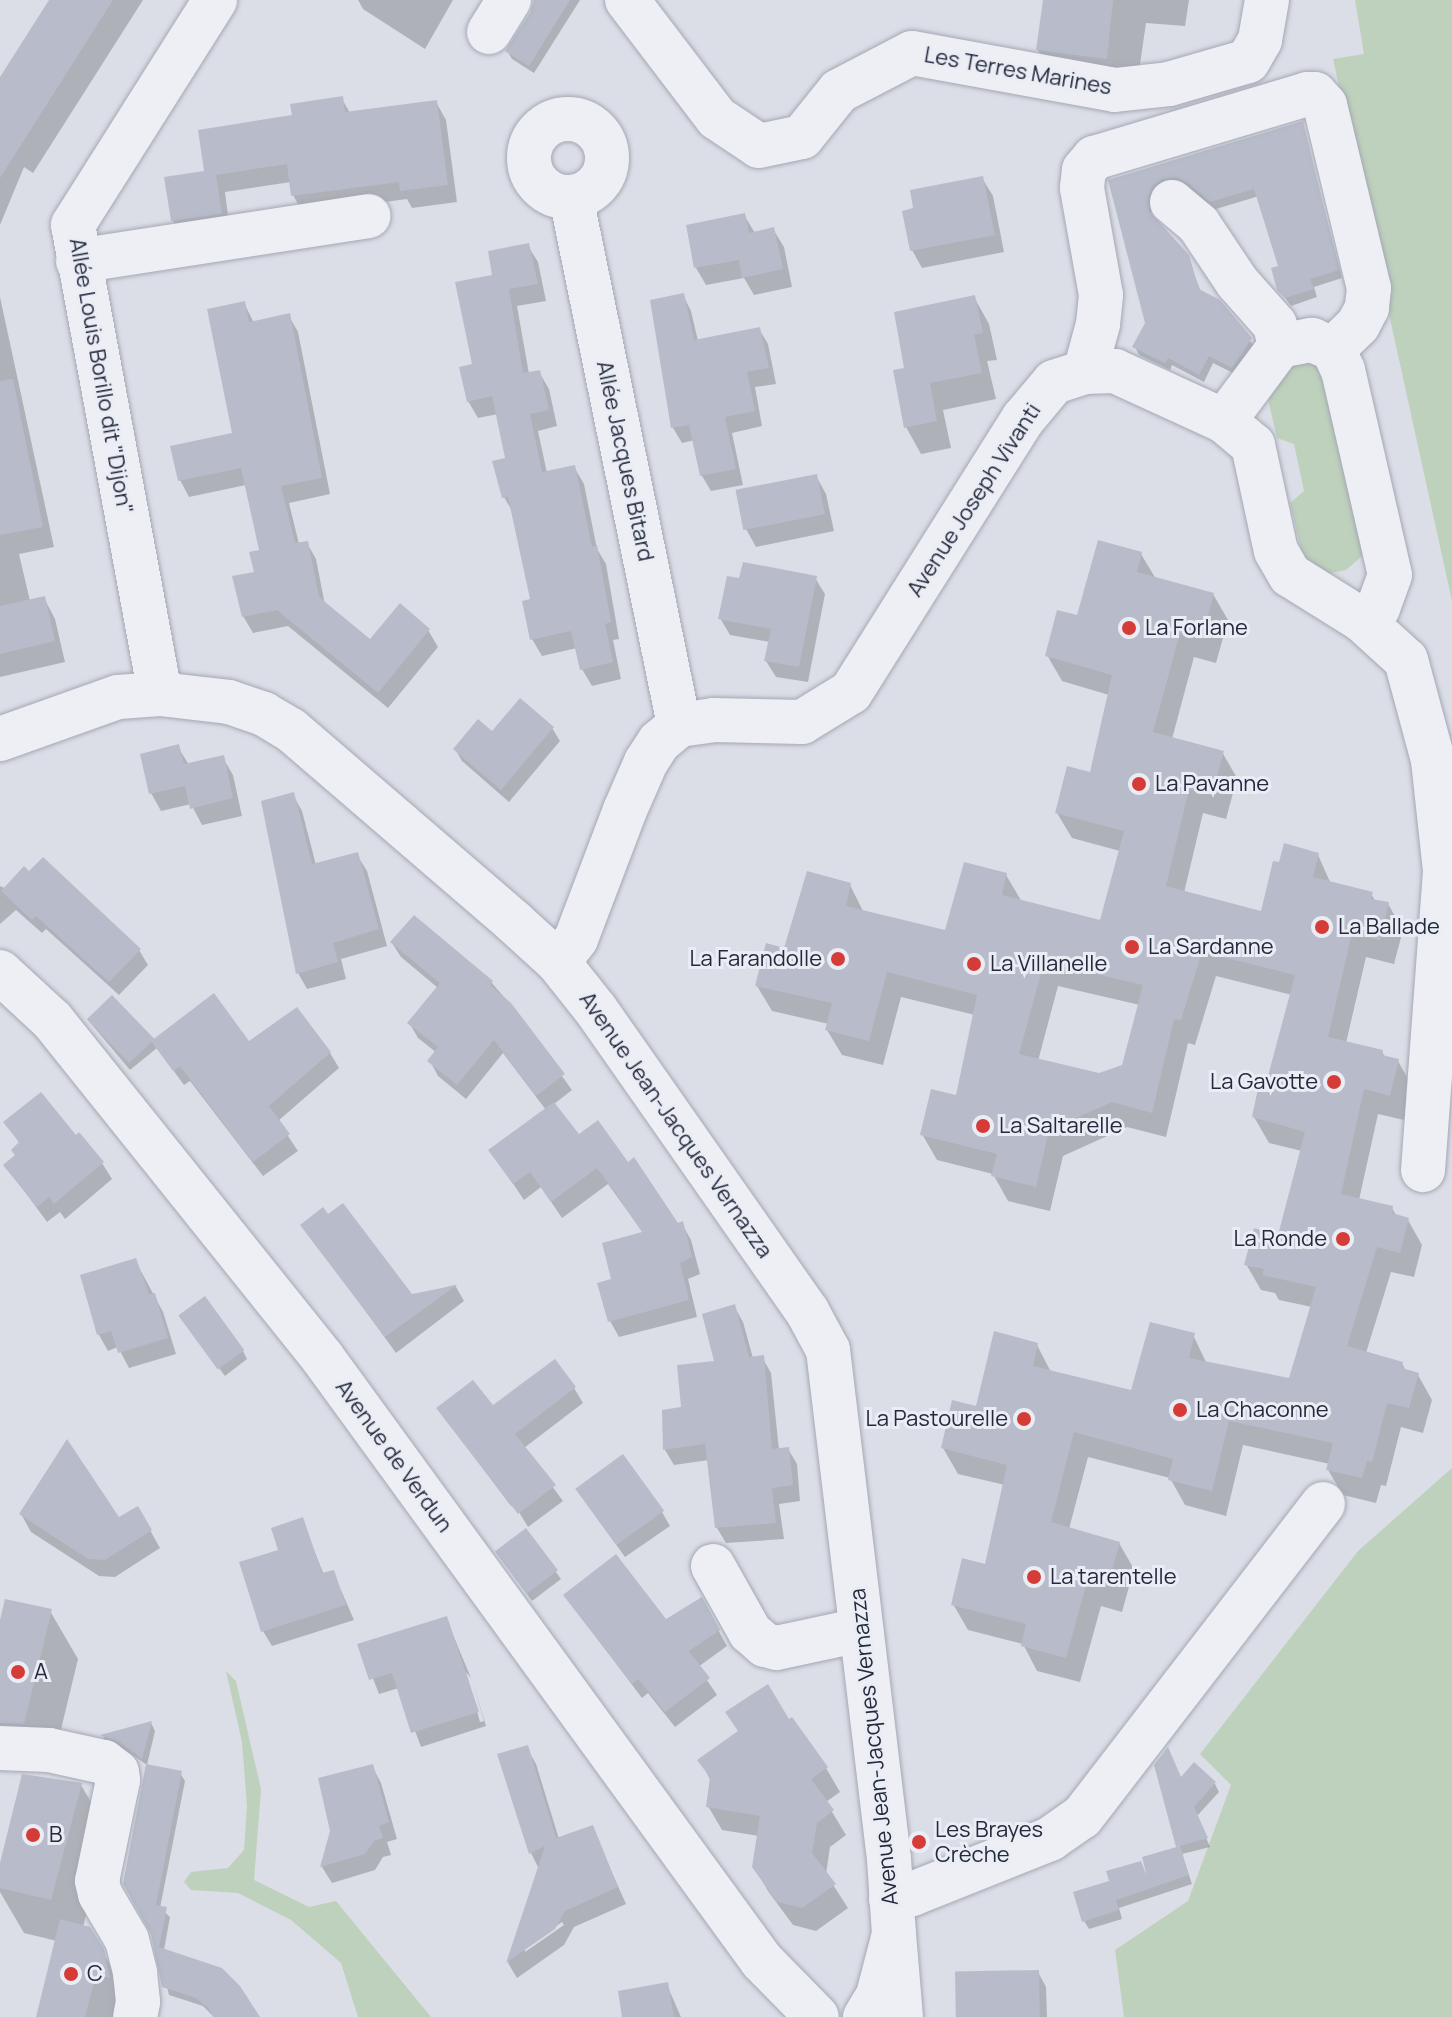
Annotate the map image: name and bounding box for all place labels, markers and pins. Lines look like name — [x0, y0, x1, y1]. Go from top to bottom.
place label: La Forlane — [1145, 615, 1248, 641]
marker: La Forlane — [1120, 619, 1138, 637]
place label: La Pavanne — [1155, 771, 1269, 797]
marker: La Pavanne — [1130, 775, 1148, 793]
place label: La Ballade — [1338, 914, 1440, 940]
marker: La Ballade — [1313, 918, 1331, 936]
place label: La Sardanne — [1148, 934, 1274, 960]
marker: La Sardanne — [1123, 938, 1141, 956]
place label: La Farandolle — [689, 946, 822, 972]
marker: La Farandolle — [829, 950, 847, 968]
place label: La Villanelle — [990, 951, 1107, 977]
marker: La Villanelle — [965, 955, 983, 973]
place label: La Gavotte — [1210, 1069, 1318, 1095]
marker: La Gavotte — [1325, 1073, 1343, 1091]
place label: La Saltarelle — [999, 1113, 1123, 1139]
marker: La Saltarelle — [974, 1117, 992, 1135]
place label: La Ronde — [1233, 1226, 1327, 1252]
marker: La Ronde — [1334, 1230, 1352, 1248]
place label: La Chaconne — [1196, 1397, 1329, 1423]
marker: La Chaconne — [1171, 1401, 1189, 1419]
place label: La Pastourelle — [865, 1406, 1008, 1432]
marker: La Pastourelle — [1015, 1410, 1033, 1428]
place label: La tarentelle — [1050, 1564, 1177, 1590]
marker: La tarentelle — [1025, 1568, 1043, 1586]
place label: A — [34, 1659, 48, 1685]
marker: A — [9, 1663, 27, 1681]
place label: Les Brayes Crèche — [935, 1816, 1043, 1868]
place label: B — [49, 1822, 62, 1848]
marker: B — [24, 1826, 42, 1844]
marker: Les Brayes Crèche — [910, 1833, 928, 1851]
place label: C — [87, 1961, 103, 1987]
marker: C — [62, 1965, 80, 1983]

